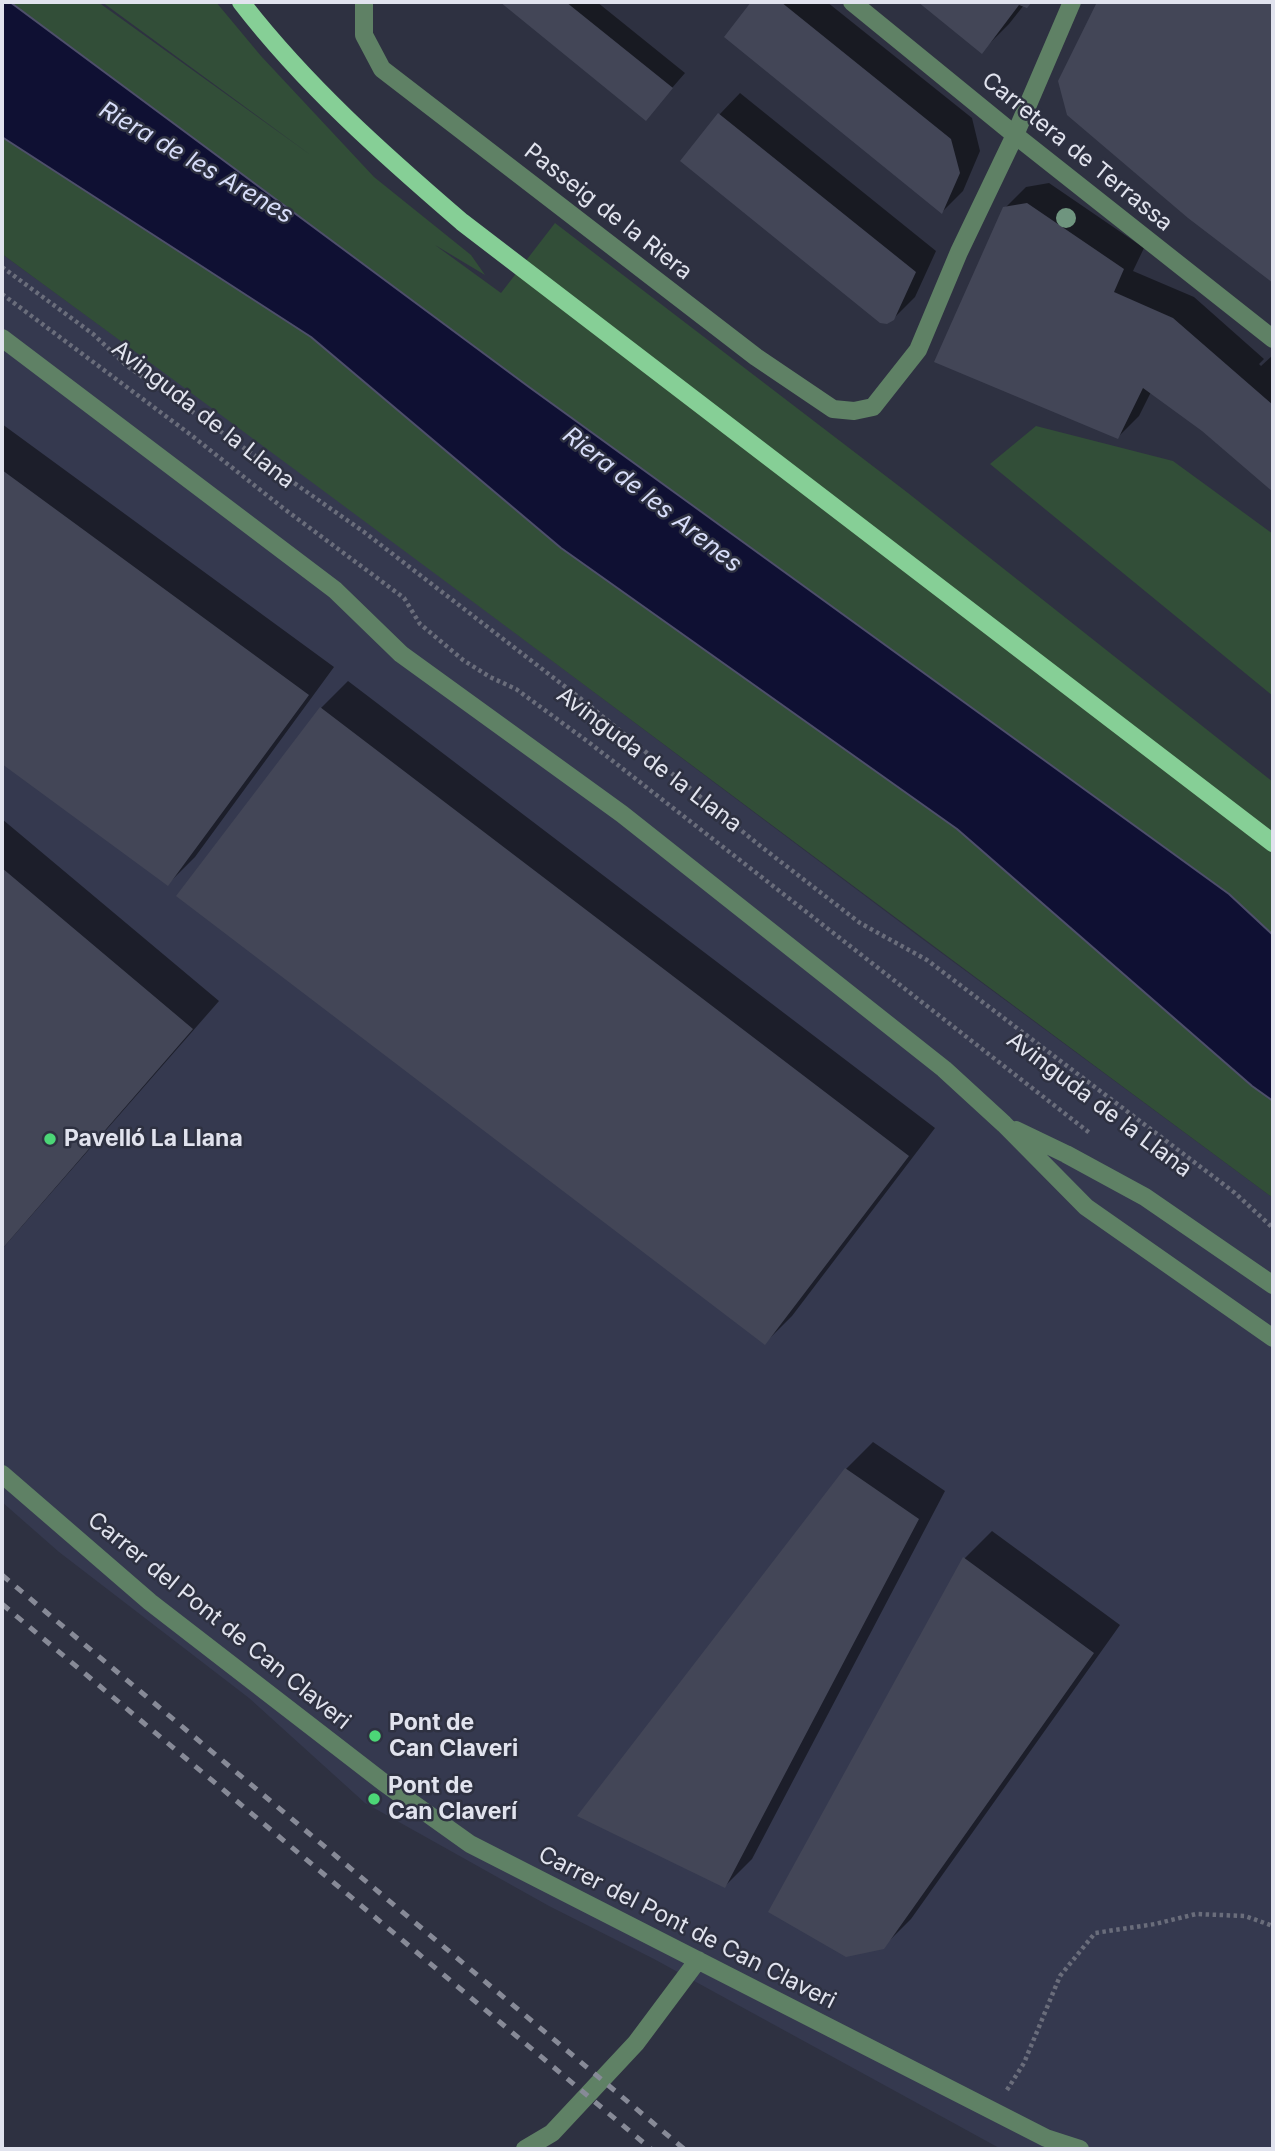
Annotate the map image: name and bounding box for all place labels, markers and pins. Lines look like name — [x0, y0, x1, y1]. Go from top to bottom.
place label: Pavelló La Llana — [64, 1125, 243, 1153]
marker: Pavelló La Llana — [42, 1131, 58, 1147]
place label: Pont de Can Claveri — [389, 1709, 518, 1763]
marker: Pont de Can Claveri — [367, 1728, 383, 1744]
place label: Pont de Can Claverí — [388, 1772, 517, 1826]
marker: Pont de Can Claverí — [366, 1791, 382, 1807]

